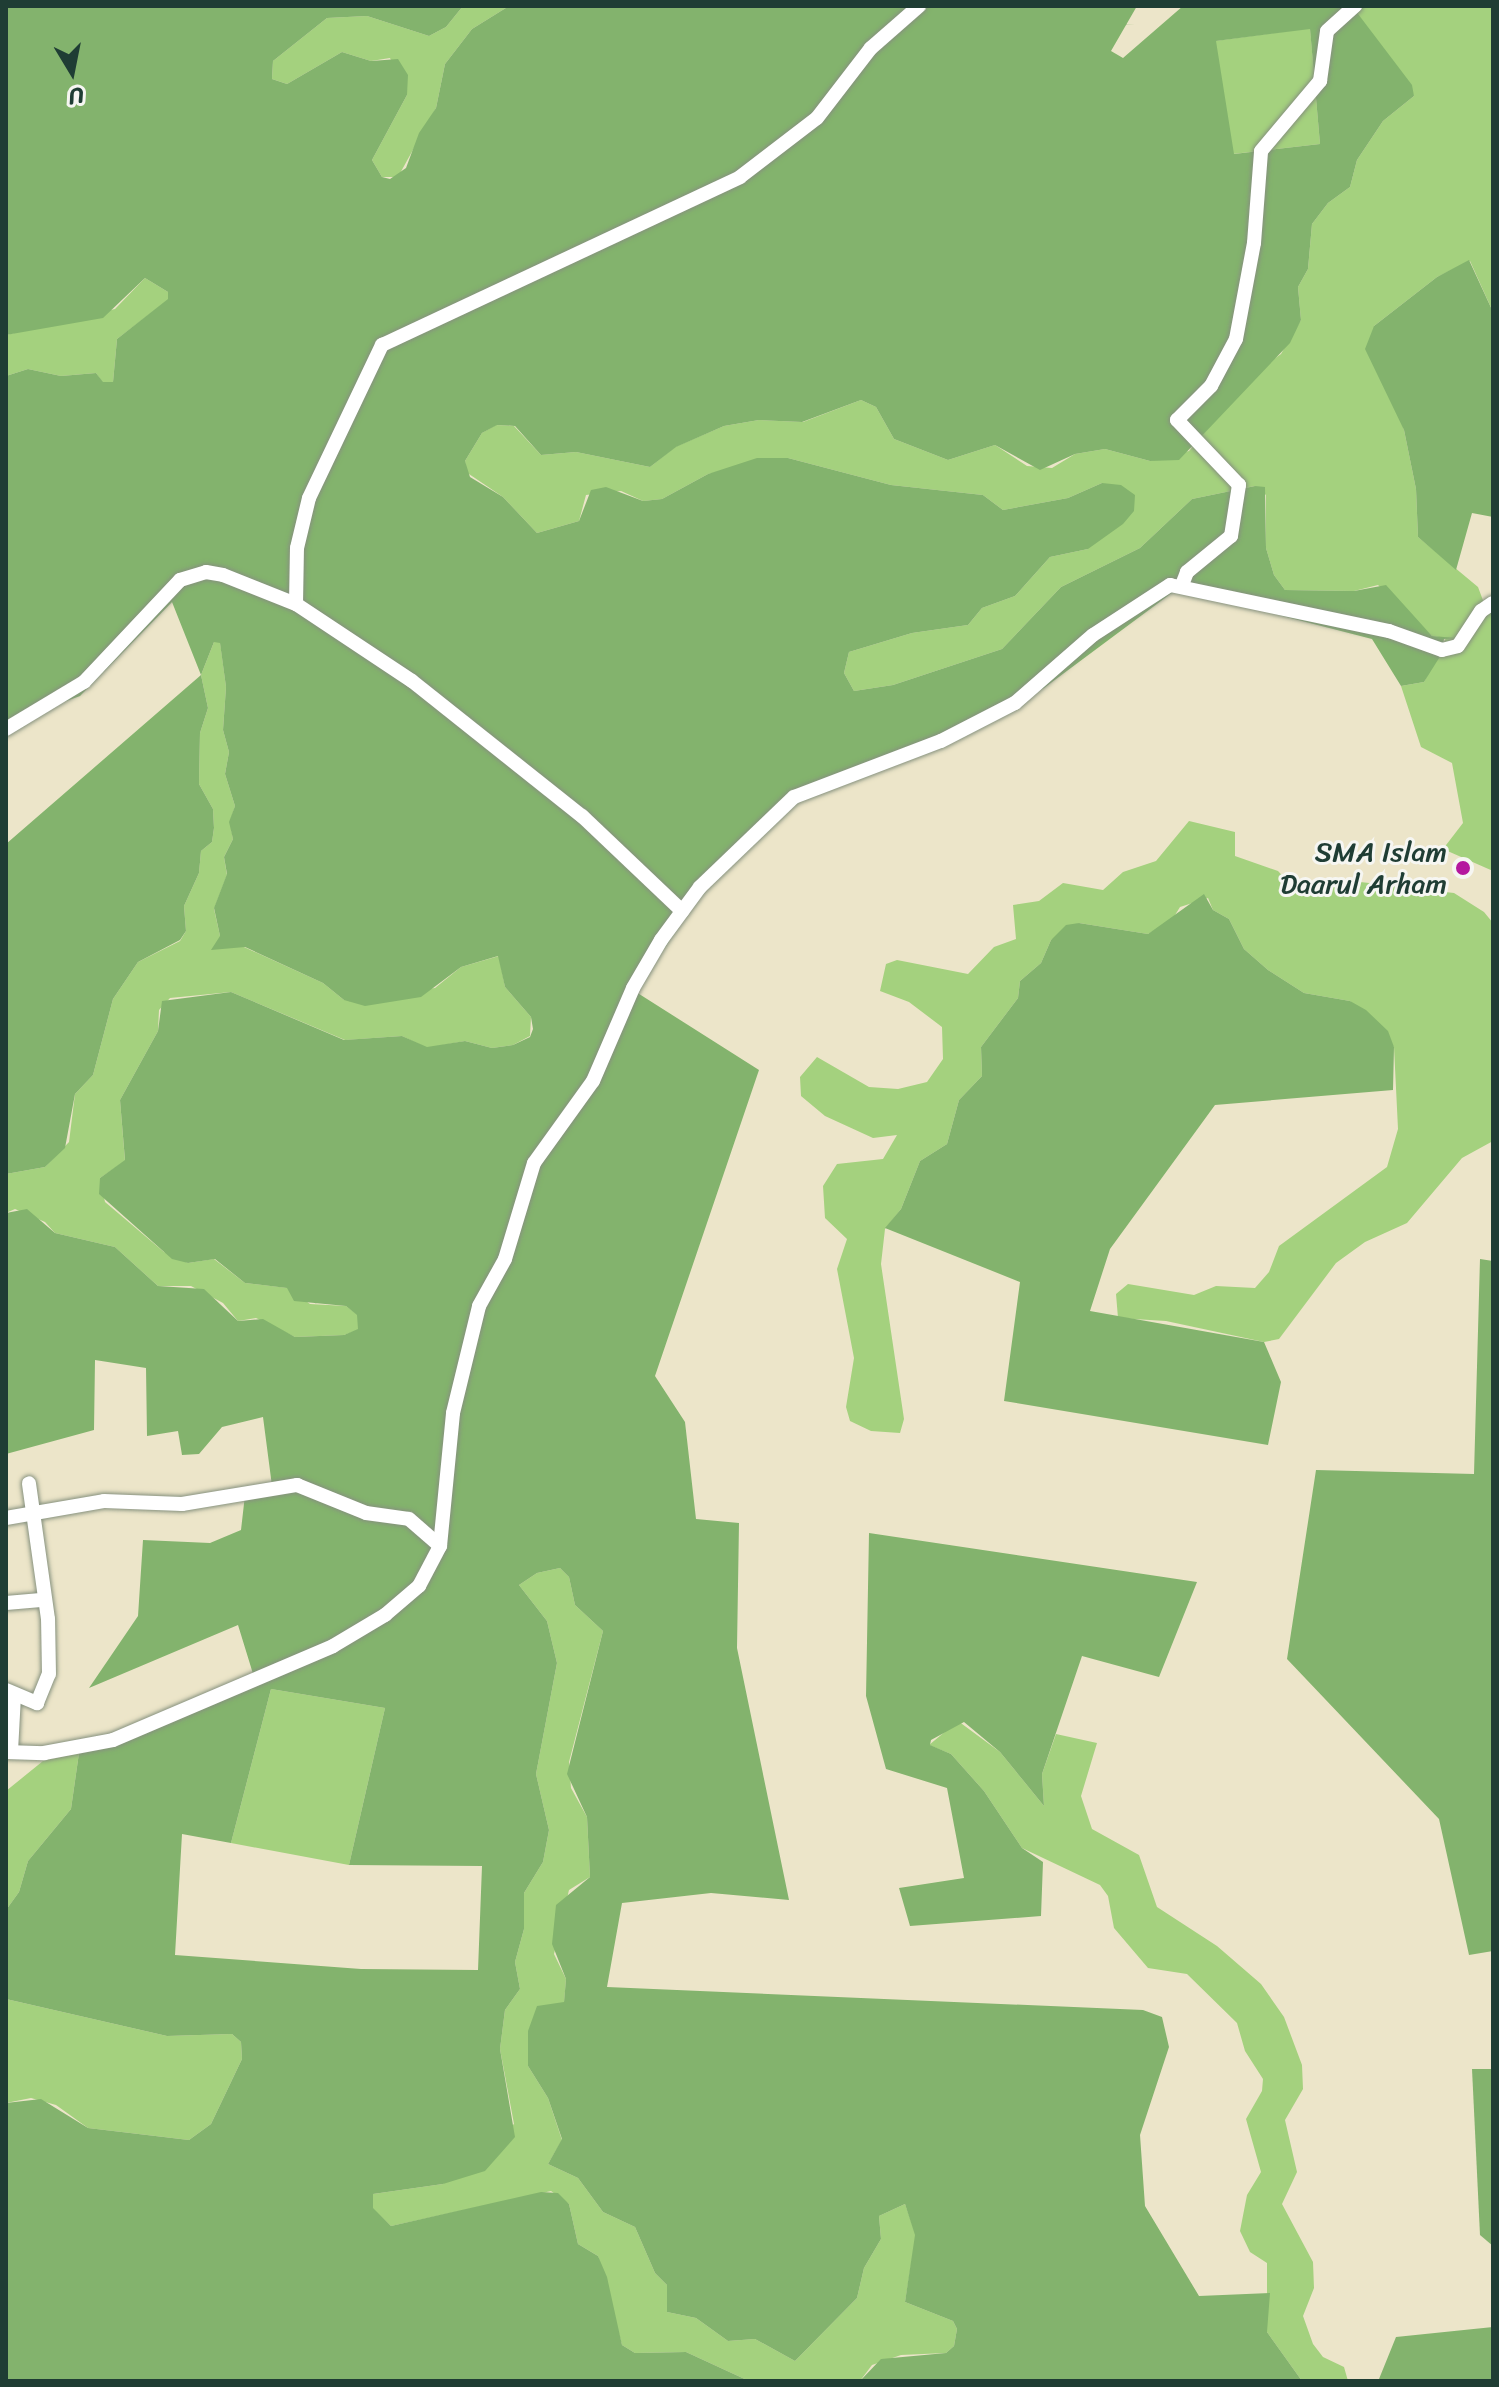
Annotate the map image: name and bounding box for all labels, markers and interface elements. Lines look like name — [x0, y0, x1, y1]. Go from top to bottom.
north arrow — [32, 32, 112, 112]
text: U — [66, 76, 87, 117]
place label: SMA Islam Daarul Arham — [1280, 835, 1447, 901]
marker: SMA Islam Daarul Arham — [1454, 859, 1472, 877]

